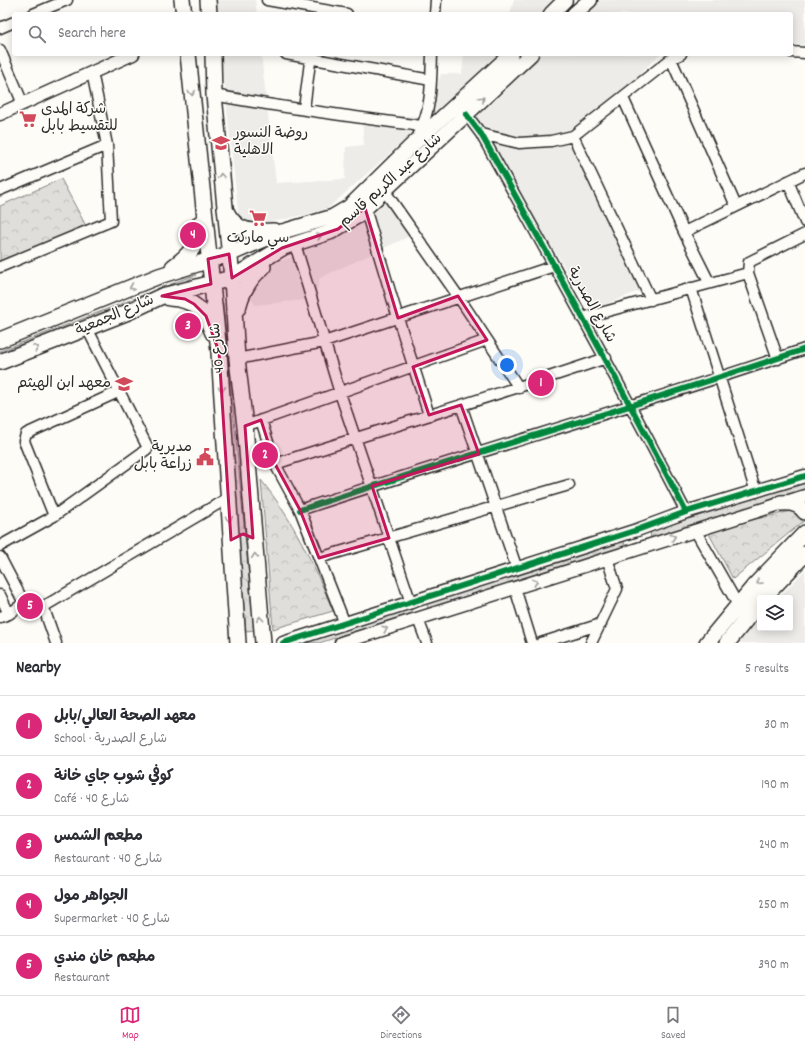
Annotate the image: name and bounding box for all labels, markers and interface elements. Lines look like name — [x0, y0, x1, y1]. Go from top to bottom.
search box — [12, 12, 793, 56]
icon: search — [26, 23, 48, 45]
text: Search here — [58, 23, 126, 45]
one-way arrow — [187, 90, 196, 96]
one-way arrow — [477, 97, 485, 104]
place label: شركة المدى للتقسيط بابل — [41, 99, 118, 138]
supermarket icon: شركة المدى للتقسيط بابل — [18, 109, 38, 129]
place label: روضة النسور الاهلية — [233, 123, 308, 162]
street label: شارع عبد الكريم قاسم — [335, 129, 447, 233]
school or university icon: روضة النسور الاهلية — [211, 133, 231, 153]
one-way arrow — [217, 173, 226, 179]
supermarket icon: سي ماركت — [248, 208, 268, 228]
pin: 4 — [180, 220, 206, 250]
place label: سي ماركت — [227, 228, 289, 250]
one-way arrow — [316, 232, 323, 241]
street label: شارع الصدرية — [561, 263, 621, 347]
one-way arrow — [129, 282, 137, 290]
street label: شارع الجمعية — [72, 290, 158, 342]
pin: 3 — [175, 311, 201, 341]
street label: شارع 40 — [205, 322, 231, 374]
one-way arrow — [33, 345, 40, 353]
your location — [497, 355, 517, 375]
pin: 1 — [528, 368, 554, 398]
place label: معهد ابن الهيثم — [17, 373, 111, 395]
school or university icon: معهد ابن الهيثم — [114, 374, 134, 394]
one-way arrow — [217, 386, 226, 392]
place label: مديرية زراعة بابل — [134, 437, 192, 476]
pin: 2 — [252, 440, 278, 470]
public building icon: مديرية زراعة بابل — [195, 447, 215, 467]
one-way arrow — [225, 516, 234, 522]
one-way arrow — [669, 534, 676, 542]
one-way arrow — [250, 553, 259, 559]
one-way arrow — [756, 577, 763, 585]
one-way arrow — [532, 578, 539, 586]
pin: 5 — [17, 591, 43, 621]
map controls — [757, 595, 793, 631]
button: layers — [757, 595, 793, 631]
one-way arrow — [256, 616, 265, 622]
one-way arrow — [381, 625, 388, 634]
text: Nearby — [16, 657, 60, 681]
text: 5 results — [745, 660, 789, 679]
text: معهد الصحة العالي/بابل — [54, 706, 196, 728]
text: 1 — [28, 716, 30, 735]
text: 30 m — [764, 716, 789, 735]
text: School · شارع الصدرية — [54, 730, 167, 749]
text: كوفي شوب جاي خانة — [54, 766, 174, 788]
text: 2 — [26, 776, 32, 795]
text: 190 m — [761, 776, 789, 795]
text: Café · شارع 40 — [54, 790, 129, 809]
text: مطعم الشمس — [54, 826, 143, 848]
text: 3 — [26, 836, 32, 855]
text: 240 m — [759, 836, 789, 855]
text: Restaurant · شارع 40 — [54, 850, 162, 869]
text: الجواهر مول — [54, 886, 128, 908]
text: 4 — [26, 896, 32, 915]
text: 250 m — [758, 896, 789, 915]
text: Supermarket · شارع 40 — [54, 910, 170, 929]
text: مطعم خان مندي — [54, 947, 155, 969]
text: 5 — [26, 956, 32, 975]
text: 390 m — [758, 956, 789, 975]
text: Restaurant — [54, 969, 110, 988]
tab: Map — [119, 1004, 141, 1044]
tab: Directions — [380, 1004, 422, 1044]
tab: Saved — [661, 1004, 686, 1044]

